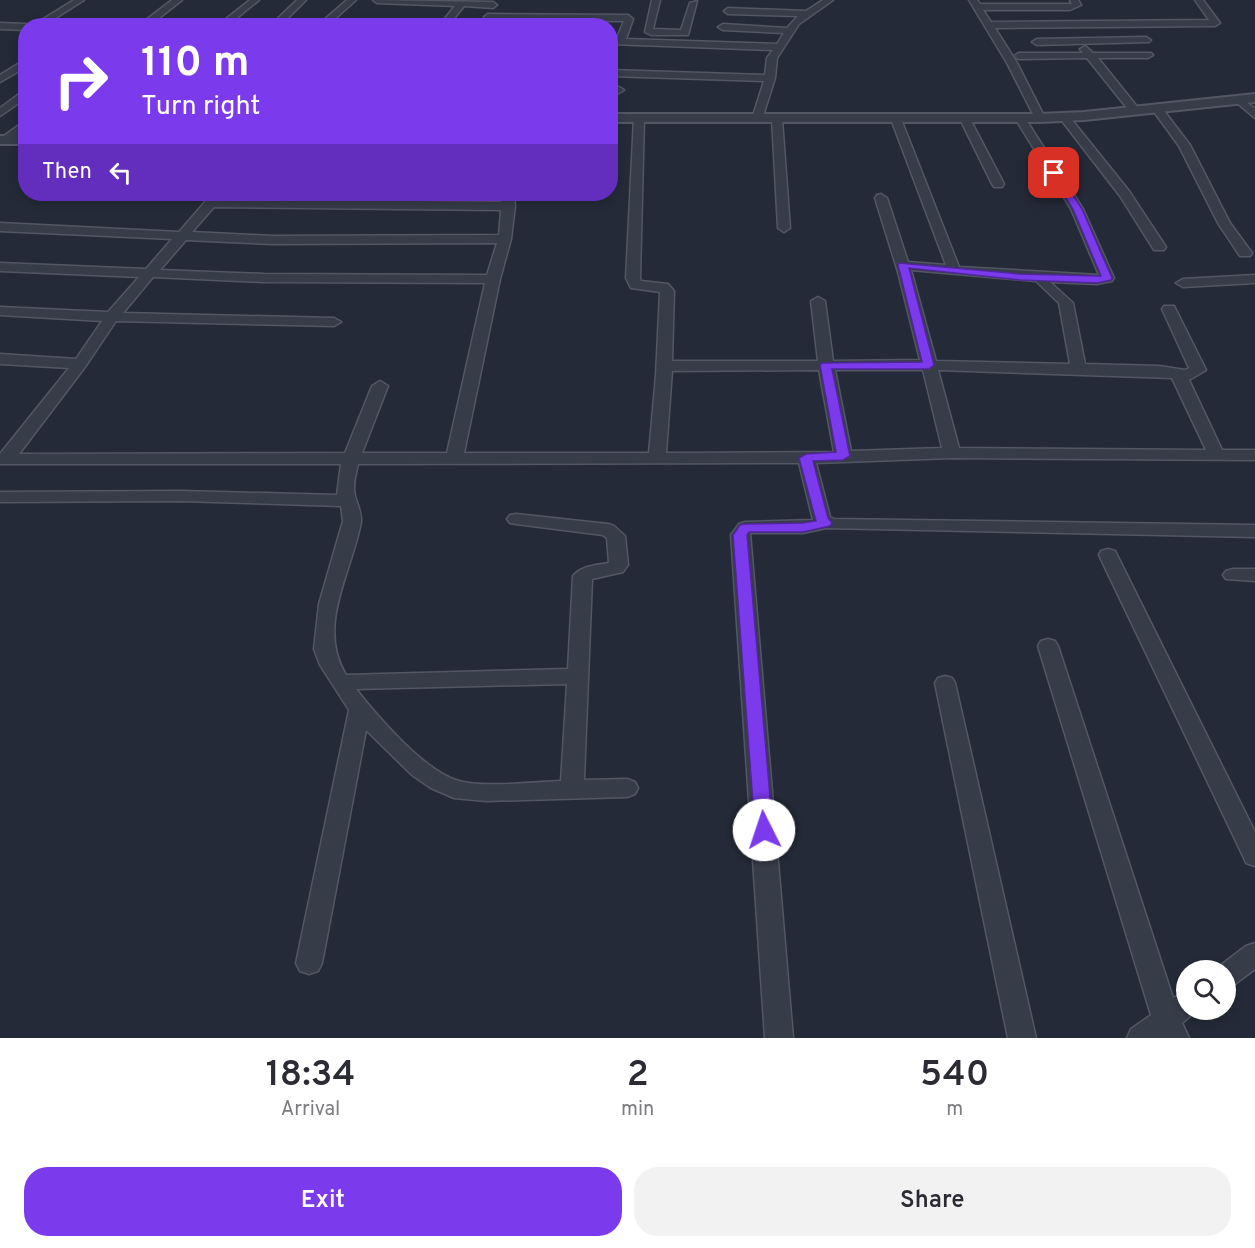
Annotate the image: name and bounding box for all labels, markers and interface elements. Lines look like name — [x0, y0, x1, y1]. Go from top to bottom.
text: 110 m — [141, 38, 250, 91]
icon: right — [42, 42, 120, 120]
text: Turn right — [141, 90, 260, 124]
pin — [1028, 147, 1079, 198]
icon: left — [104, 156, 137, 189]
icon: arrive — [1037, 156, 1070, 189]
text: Then — [42, 159, 92, 186]
position arrow — [732, 798, 796, 862]
map controls — [1176, 960, 1236, 1020]
button: search — [1176, 960, 1236, 1020]
text: 18:34 — [266, 1053, 355, 1099]
text: 2 — [627, 1053, 649, 1099]
text: 540 — [920, 1053, 989, 1099]
text: Arrival — [281, 1097, 340, 1123]
text: min — [621, 1097, 654, 1123]
text: m — [946, 1097, 963, 1123]
button: Exit — [24, 1167, 622, 1236]
button: Share — [634, 1167, 1231, 1236]

